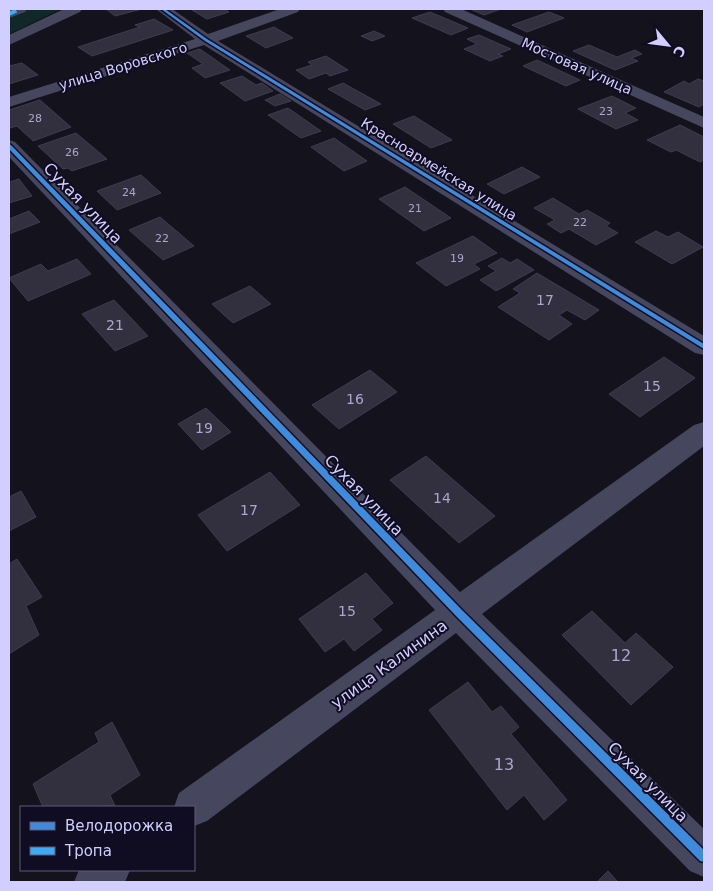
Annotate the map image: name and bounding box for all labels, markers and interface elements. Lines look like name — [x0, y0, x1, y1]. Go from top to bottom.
north arrow — [643, 20, 693, 70]
street label: Мостовая улица — [519, 34, 635, 98]
street label: улица Воровского — [57, 39, 189, 93]
text: С — [670, 43, 689, 60]
house number: 23 — [599, 105, 613, 118]
house number: 28 — [28, 112, 42, 125]
street label: Красноармейская улица — [358, 114, 520, 224]
house number: 26 — [65, 146, 79, 159]
street label: Сухая улица — [40, 158, 126, 248]
house number: 24 — [122, 186, 136, 199]
house number: 21 — [408, 202, 422, 215]
house number: 22 — [573, 216, 587, 229]
house number: 22 — [155, 232, 169, 245]
house number: 19 — [450, 252, 464, 265]
house number: 17 — [536, 292, 554, 308]
house number: 21 — [106, 317, 124, 333]
house number: 15 — [643, 378, 661, 394]
house number: 16 — [346, 391, 364, 407]
house number: 19 — [195, 420, 213, 436]
street label: Сухая улица — [321, 450, 407, 540]
house number: 14 — [433, 490, 451, 506]
house number: 17 — [240, 502, 258, 518]
house number: 15 — [338, 603, 356, 619]
street label: улица Калинина — [327, 616, 451, 712]
house number: 12 — [611, 646, 631, 665]
street label: Сухая улица — [604, 738, 692, 826]
house number: 13 — [494, 755, 514, 774]
legend — [20, 806, 195, 871]
text: Велодорожка — [65, 817, 173, 835]
text: Тропа — [64, 842, 112, 860]

